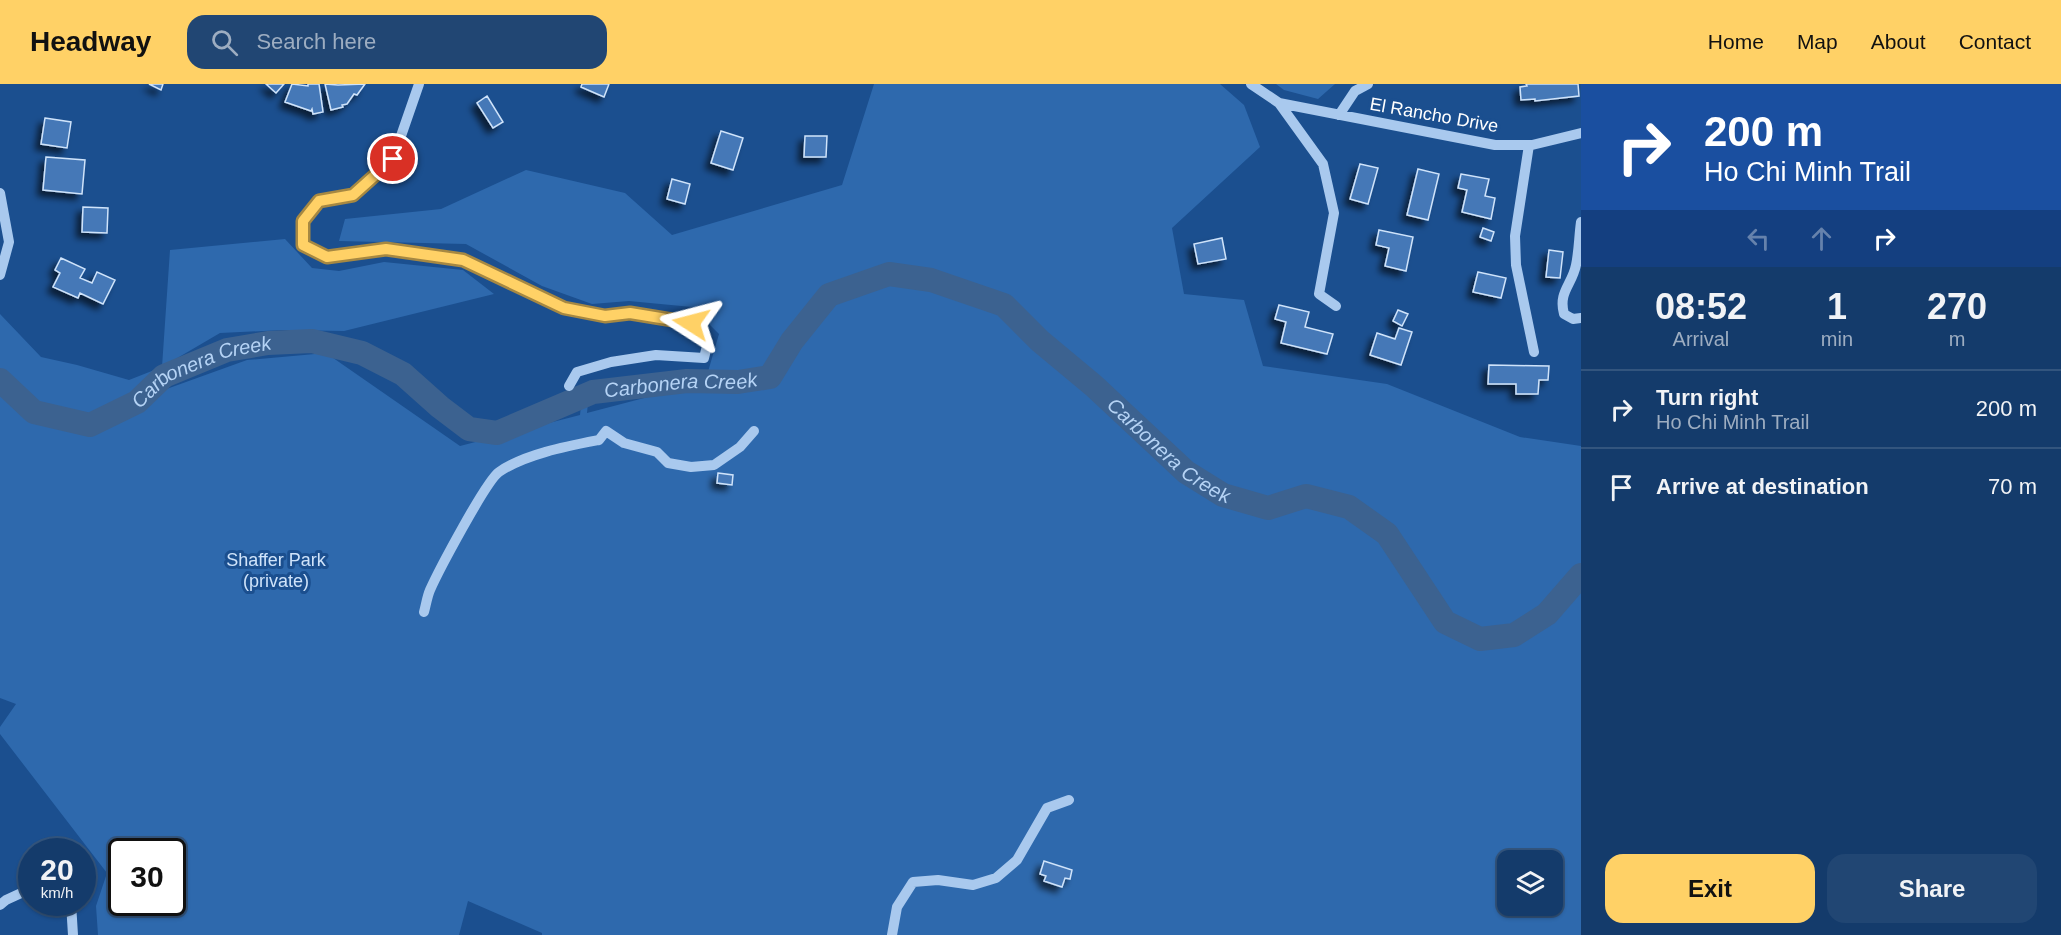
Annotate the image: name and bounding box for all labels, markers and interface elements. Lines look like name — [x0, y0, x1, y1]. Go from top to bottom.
search box — [187, 15, 607, 69]
text: Headway — [30, 26, 151, 57]
icon: search — [208, 26, 241, 59]
text: Search here — [256, 29, 376, 54]
text: Home — [1708, 30, 1764, 53]
text: Map — [1797, 30, 1838, 53]
text: About — [1871, 30, 1926, 53]
text: Contact — [1959, 30, 2031, 53]
street label: El Rancho Drive — [1368, 94, 1500, 136]
icon: right — [1605, 108, 1683, 186]
text: 200 m — [1704, 108, 1823, 155]
pin — [367, 133, 418, 184]
icon: arrive — [376, 142, 409, 175]
text: Ho Chi Minh Trail — [1704, 157, 1911, 187]
icon: left — [1742, 222, 1775, 255]
icon: ahead — [1805, 222, 1838, 255]
icon: right — [1868, 222, 1901, 255]
text: 08:52 — [1655, 286, 1747, 327]
text: 1 — [1827, 286, 1847, 327]
text: 270 — [1927, 286, 1987, 327]
position arrow — [659, 291, 723, 355]
text: Arrival — [1673, 328, 1729, 350]
text: min — [1821, 328, 1853, 350]
text: m — [1949, 328, 1965, 350]
water label: Carbonera Creek — [127, 331, 274, 412]
water label: Carbonera Creek — [603, 368, 760, 402]
text: Turn right — [1656, 385, 1758, 410]
water label: Carbonera Creek — [1103, 393, 1233, 508]
icon: right — [1605, 393, 1638, 426]
text: 200 m — [1976, 396, 2037, 421]
text: Ho Chi Minh Trail — [1656, 411, 1809, 433]
icon: arrive — [1605, 471, 1638, 504]
text: Arrive at destination — [1656, 474, 1869, 499]
text: 70 m — [1988, 474, 2037, 499]
park label: Shaffer Park (private) — [226, 550, 327, 591]
speed limit sign: 30 — [108, 838, 186, 916]
map controls — [1497, 850, 1563, 916]
button: layers — [1497, 850, 1563, 916]
text: 20 — [40, 853, 74, 886]
button: Exit — [1605, 854, 1815, 923]
button: Share — [1827, 854, 2037, 923]
text: km/h — [41, 884, 73, 901]

